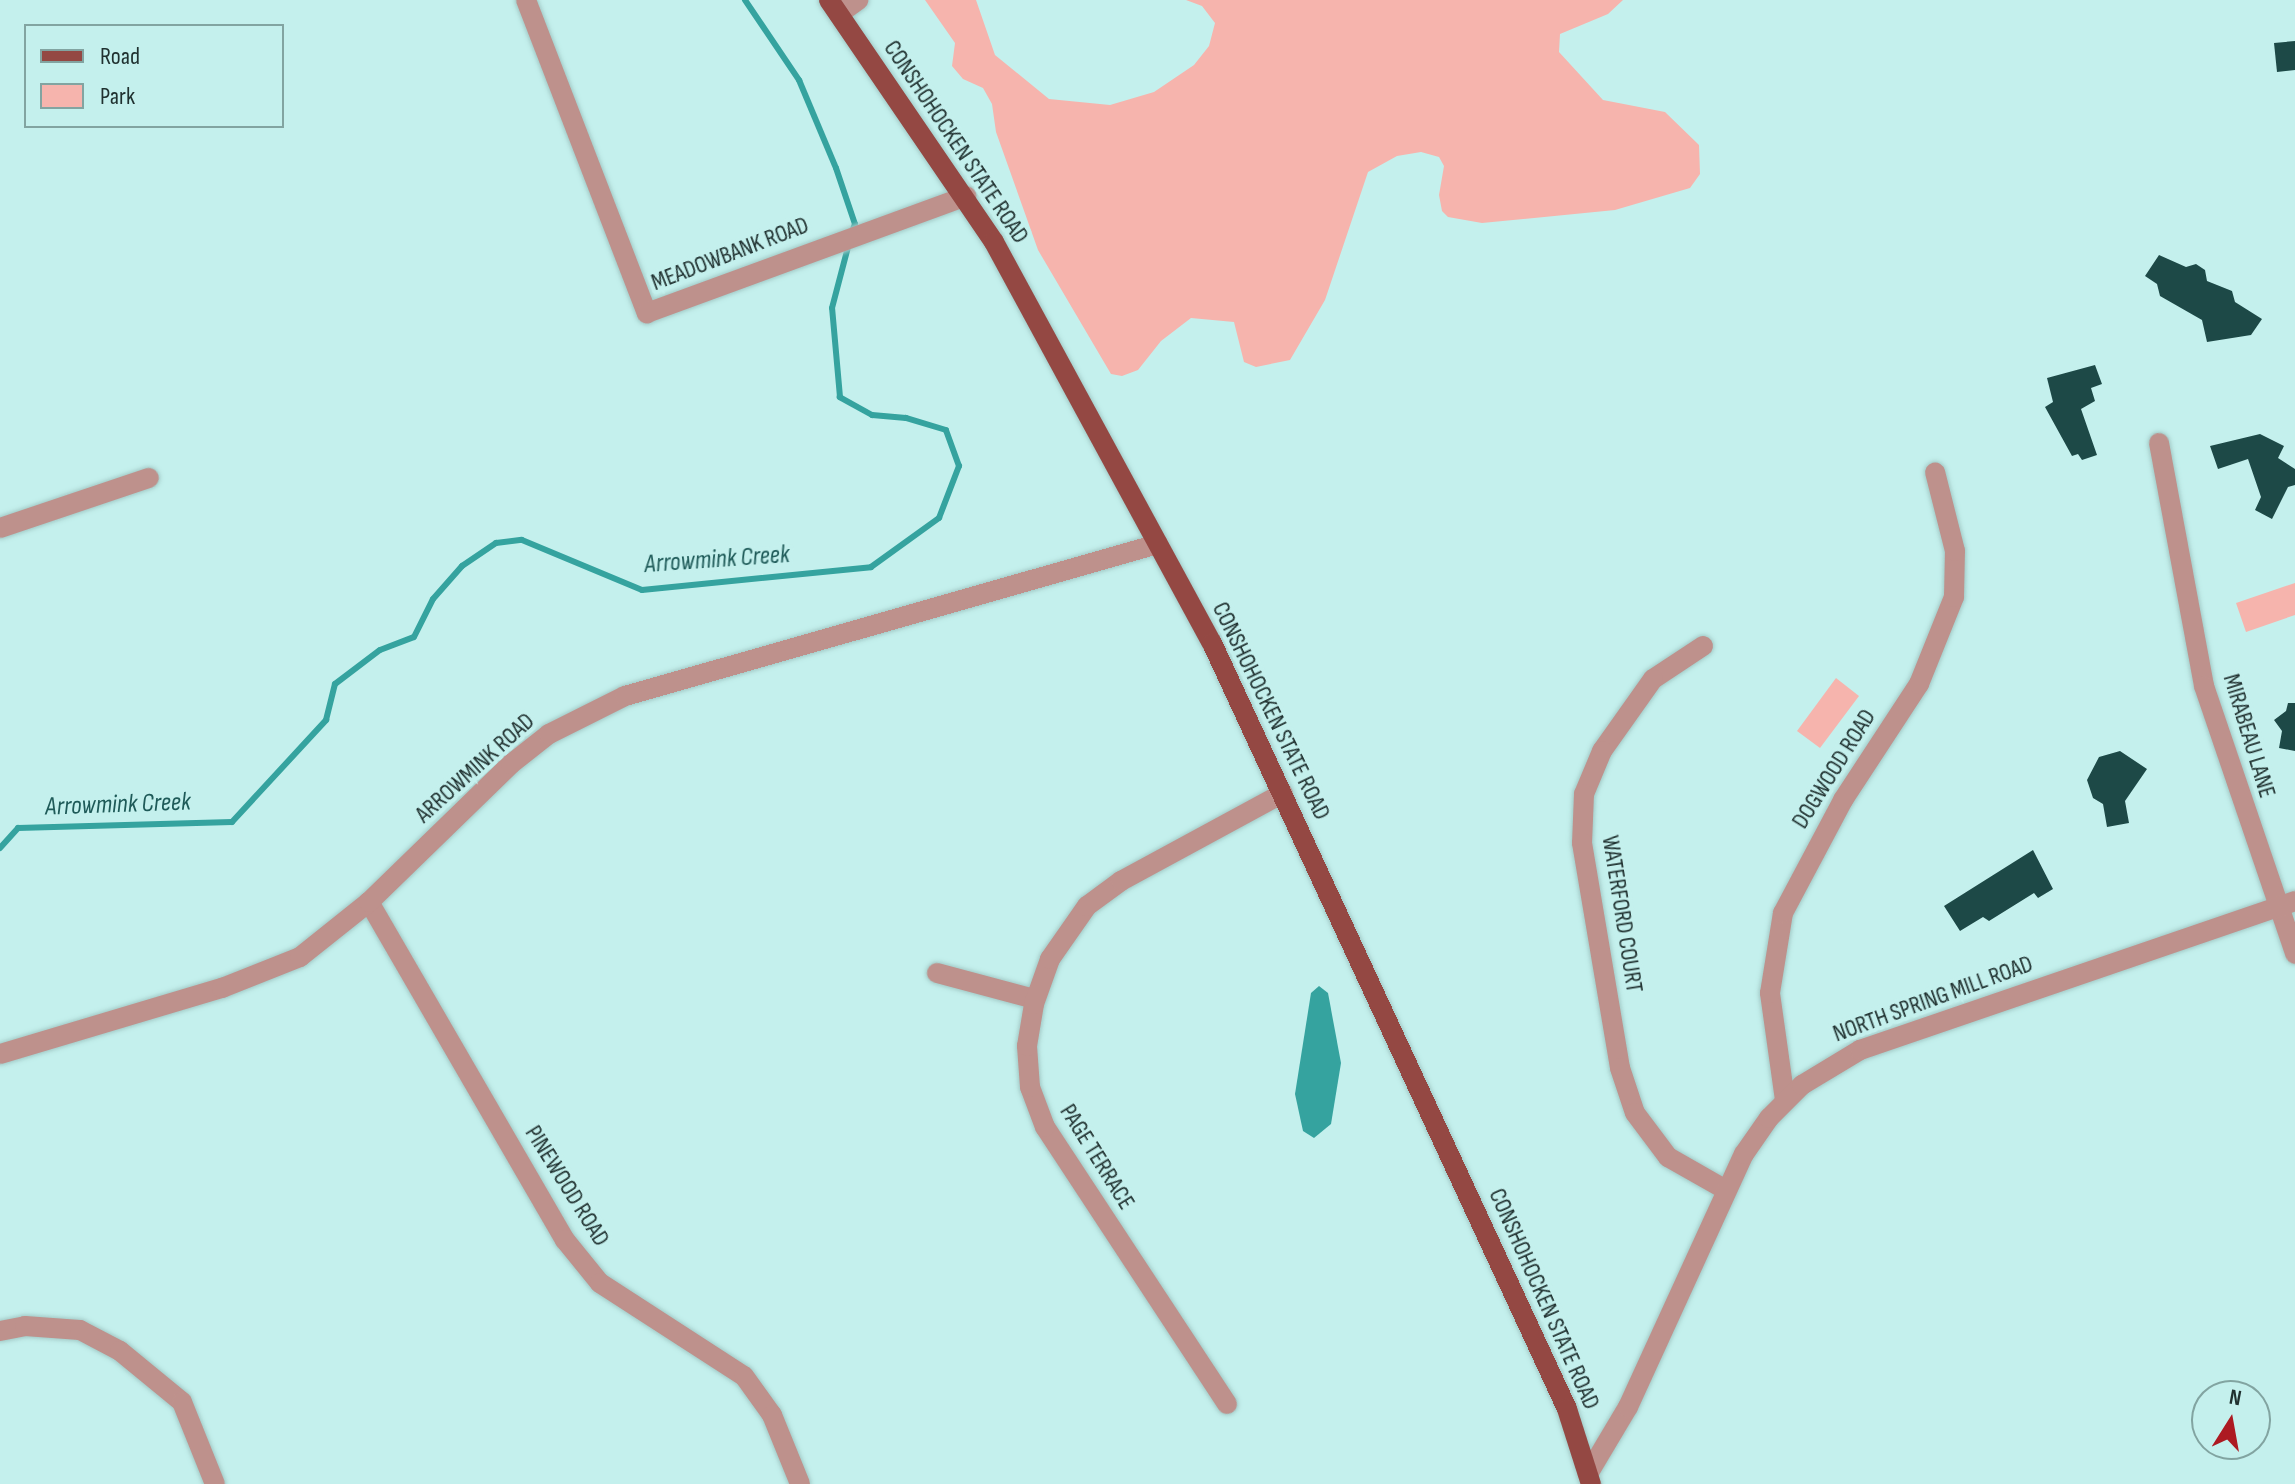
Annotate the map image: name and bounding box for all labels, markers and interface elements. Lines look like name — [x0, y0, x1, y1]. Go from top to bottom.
legend — [24, 24, 284, 128]
street label: CONSHOHOCKEN STATE ROAD — [877, 35, 1035, 249]
text: Road — [100, 42, 140, 71]
text: Park — [100, 82, 135, 111]
street label: MEADOWBANK ROAD — [647, 211, 813, 297]
water label: Arrowmink Creek — [643, 539, 791, 581]
street label: CONSHOHOCKEN STATE ROAD — [1206, 597, 1336, 825]
street label: MIRABEAU LANE — [2217, 671, 2281, 801]
street label: DOGWOOD ROAD — [1786, 704, 1882, 834]
street label: ARROWMINK ROAD — [409, 707, 541, 829]
water label: Arrowmink Creek — [45, 787, 191, 823]
street label: WATERFORD COURT — [1595, 833, 1649, 995]
street label: NORTH SPRING MILL ROAD — [1829, 949, 2037, 1049]
street label: PAGE TERRACE — [1053, 1099, 1141, 1215]
street label: PINEWOOD ROAD — [519, 1120, 615, 1252]
street label: CONSHOHOCKEN STATE ROAD — [1482, 1184, 1606, 1414]
north arrow — [2191, 1380, 2271, 1460]
text: N — [2227, 1384, 2244, 1412]

